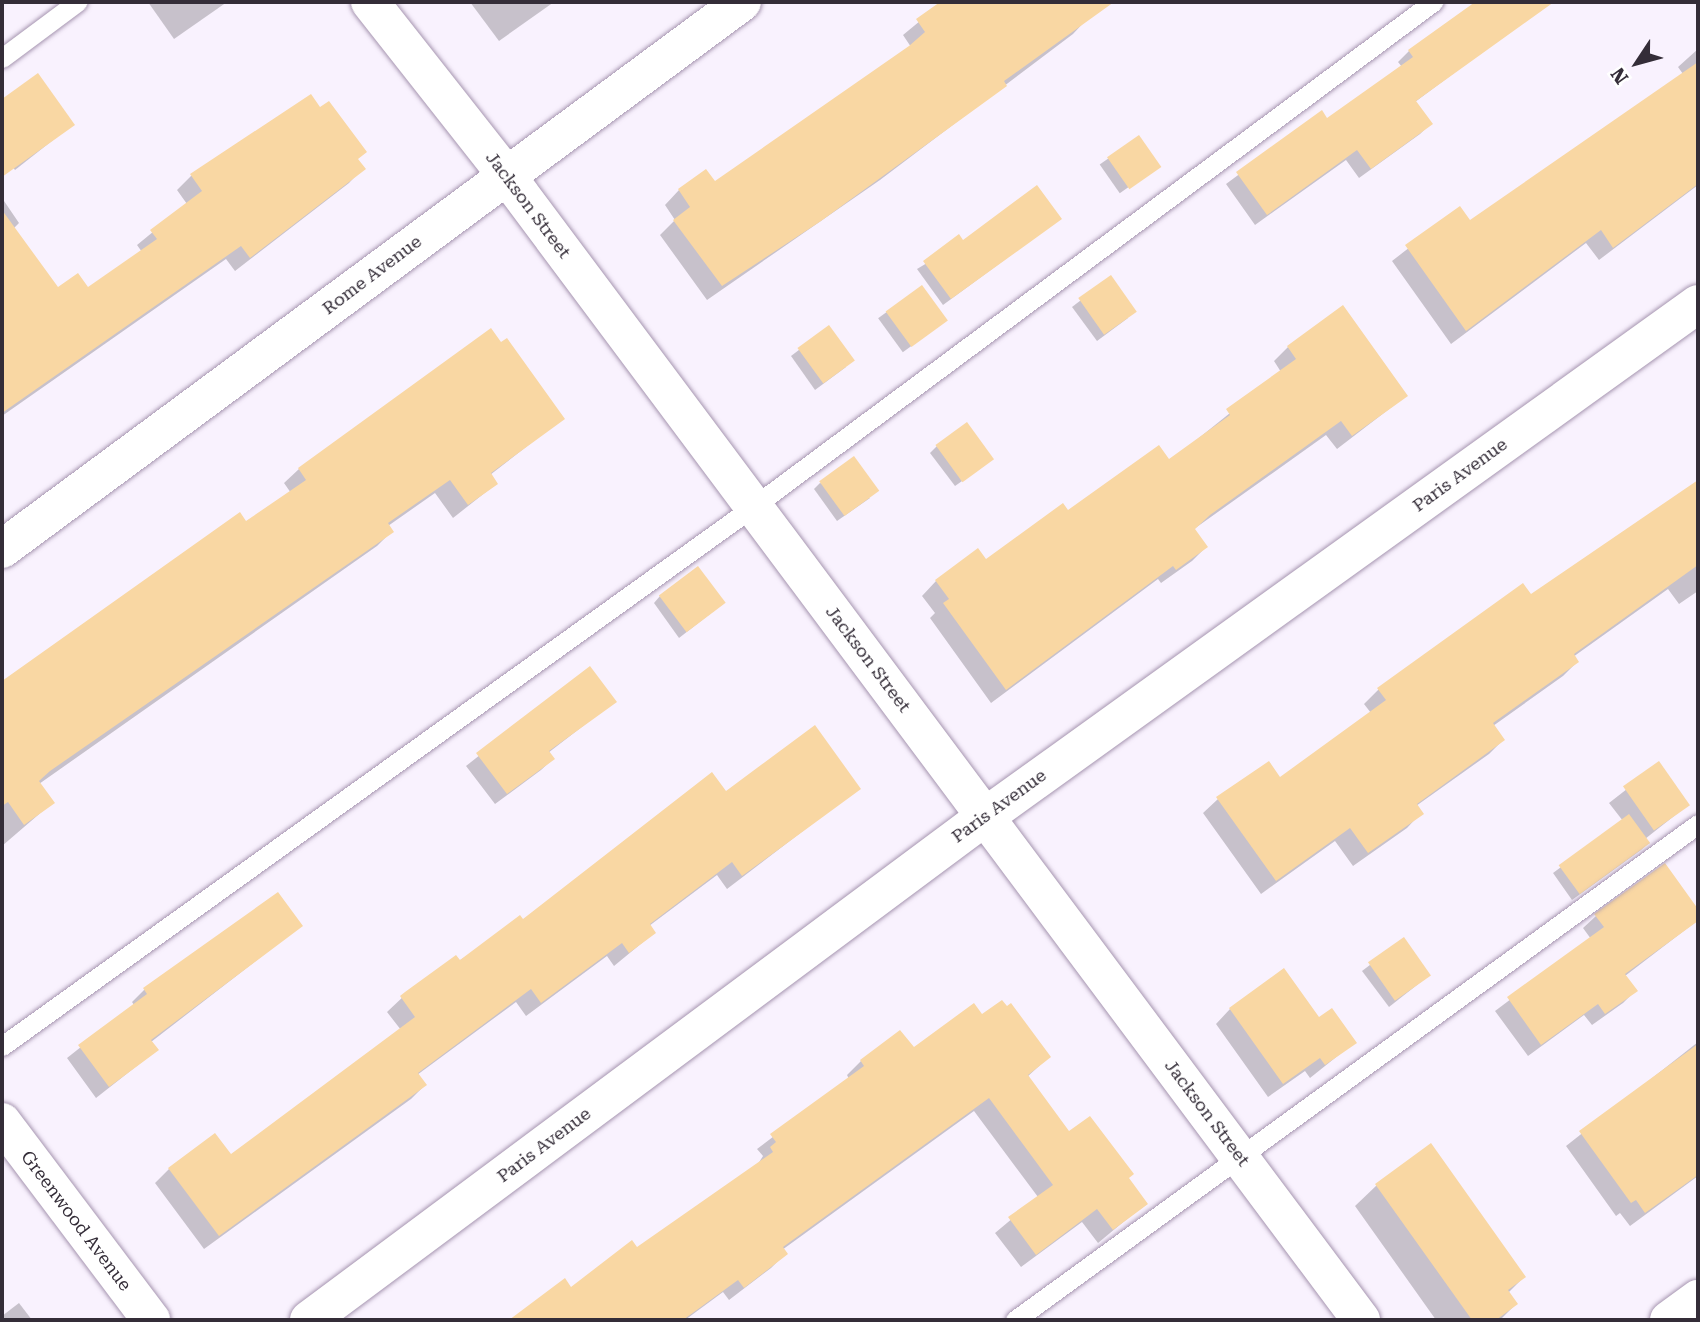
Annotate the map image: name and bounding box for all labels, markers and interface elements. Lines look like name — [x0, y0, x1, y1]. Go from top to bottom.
north arrow — [1602, 28, 1672, 98]
text: N — [1606, 63, 1633, 88]
street label: Jackson Street — [481, 147, 575, 263]
street label: Rome Avenue — [318, 231, 426, 319]
street label: Paris Avenue — [1408, 433, 1512, 517]
street label: Jackson Street — [821, 601, 915, 717]
street label: Paris Avenue — [947, 764, 1051, 848]
street label: Jackson Street — [1160, 1055, 1254, 1171]
street label: Paris Avenue — [493, 1103, 595, 1187]
street label: Greenwood Avenue — [16, 1147, 136, 1295]

